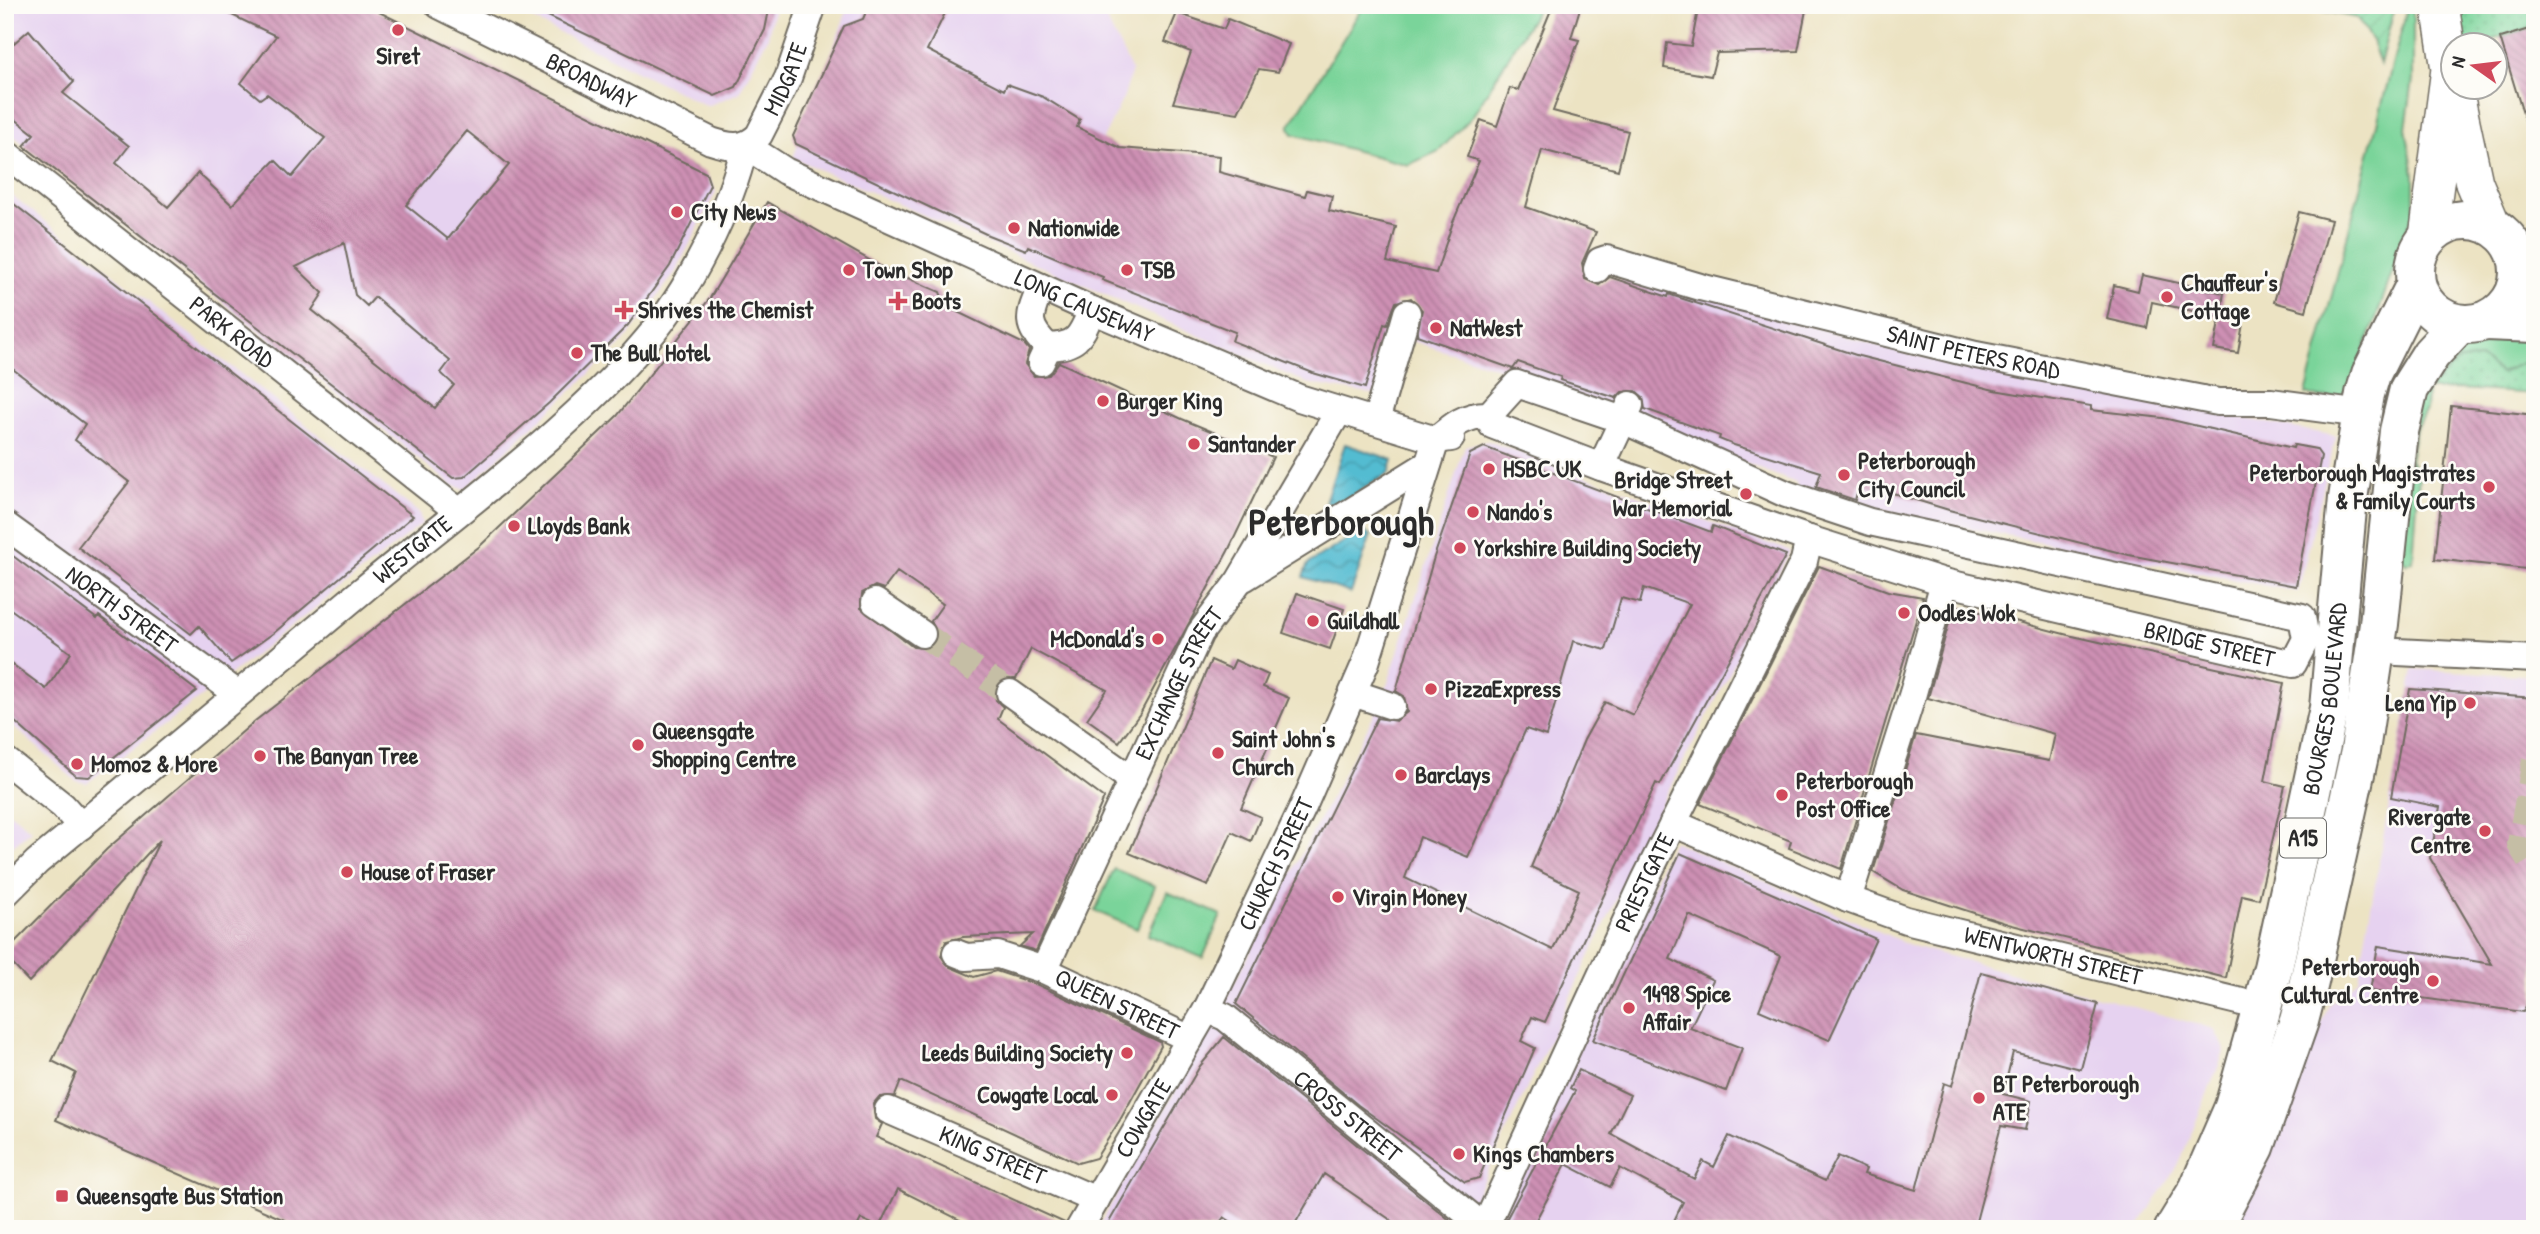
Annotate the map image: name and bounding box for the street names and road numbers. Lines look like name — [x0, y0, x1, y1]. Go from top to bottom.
street label: MIDGATE — [755, 38, 814, 120]
street label: BROADWAY — [541, 44, 642, 116]
street label: LONG CAUSEWAY — [1010, 260, 1160, 350]
street label: PARK ROAD — [183, 288, 282, 375]
street label: SAINT PETERS ROAD — [1883, 317, 2063, 386]
street label: WESTGATE — [366, 507, 459, 590]
street label: NORTH STREET — [60, 557, 185, 661]
street label: EXCHANGE STREET — [1127, 599, 1230, 765]
street label: BOURGES BOULEVARD — [2294, 601, 2353, 798]
street label: BRIDGE STREET — [2141, 613, 2279, 674]
street label: CHURCH STREET — [1230, 791, 1321, 936]
road number: A15 — [2280, 818, 2326, 858]
street label: PRIESTGATE — [1606, 827, 1681, 937]
street label: WENTWORTH STREET — [1961, 918, 2146, 992]
street label: QUEEN STREET — [1050, 960, 1186, 1047]
street label: CROSS STREET — [1287, 1062, 1409, 1169]
street label: COWGATE — [1107, 1072, 1178, 1163]
street label: KING STREET — [935, 1117, 1052, 1192]

